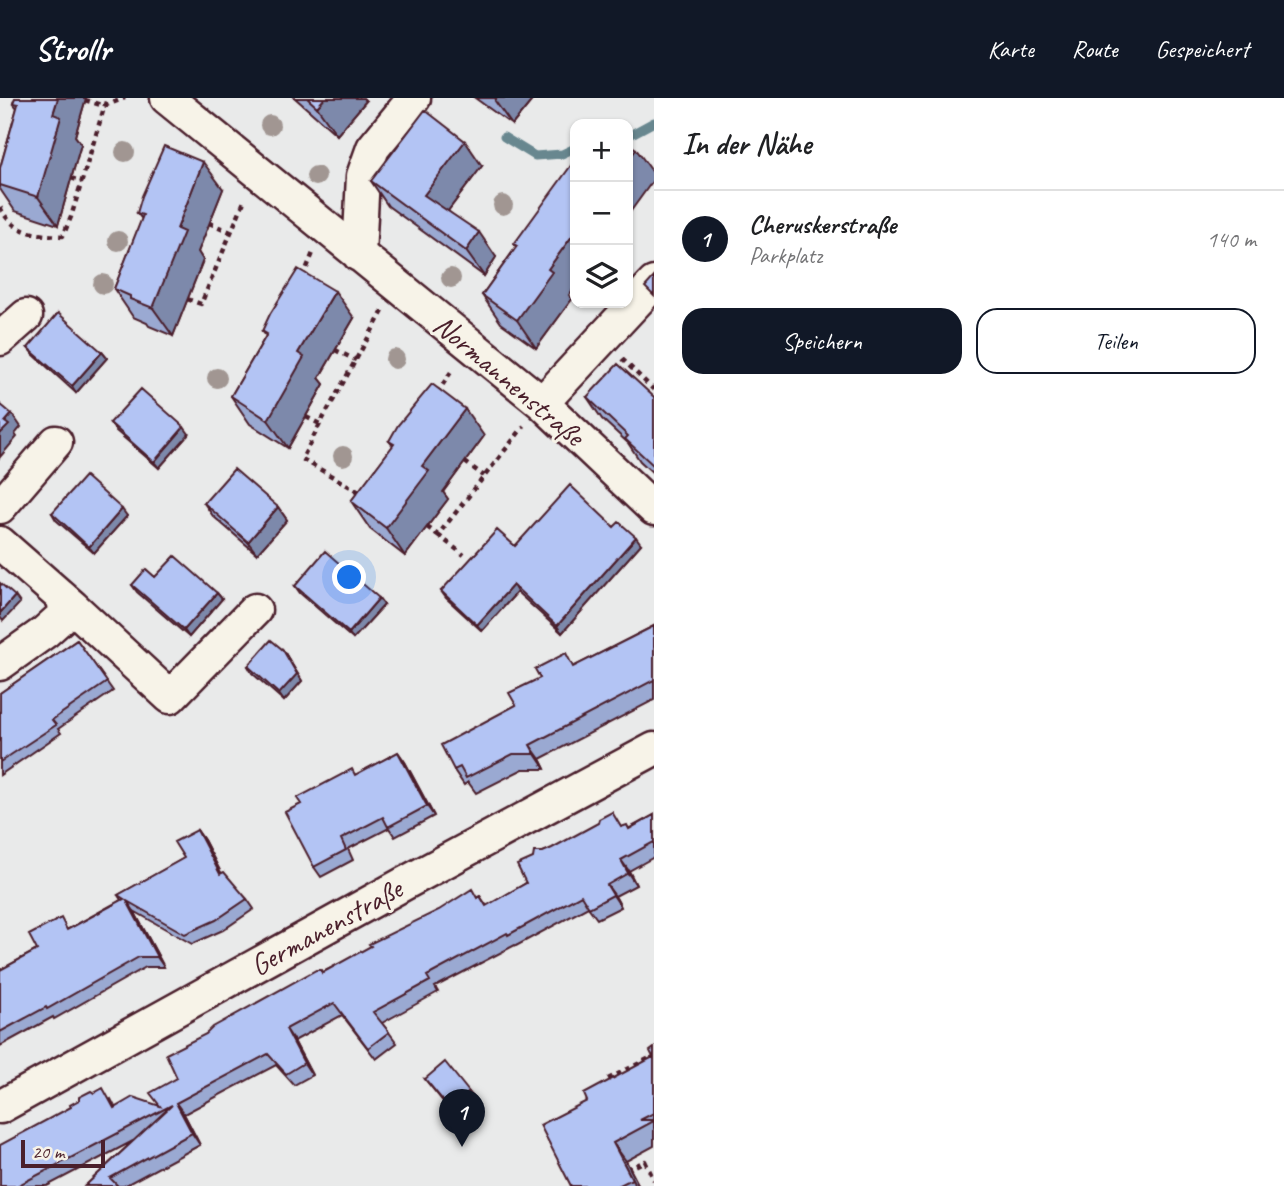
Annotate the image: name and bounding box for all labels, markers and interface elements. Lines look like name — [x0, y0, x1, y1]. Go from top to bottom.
text: Strollr — [35, 28, 110, 70]
text: Karte — [988, 34, 1034, 64]
text: Route — [1072, 34, 1117, 64]
text: Gespeichert — [1155, 34, 1249, 64]
map controls — [570, 119, 633, 308]
button: + — [570, 119, 633, 182]
text: In der Nähe — [682, 125, 811, 163]
button: − — [570, 182, 633, 245]
text: Cheruskerstraße — [749, 208, 896, 241]
text: 1 — [700, 225, 710, 254]
text: 140 m — [1207, 225, 1256, 254]
text: Parkplatz — [749, 241, 822, 270]
button: layers — [570, 245, 633, 308]
street label: Normannenstraße — [426, 306, 594, 456]
button: Speichern — [682, 308, 962, 374]
button: Teilen — [976, 308, 1256, 374]
your location — [332, 560, 366, 594]
street label: Germanenstraße — [243, 869, 411, 984]
pin: 1 — [439, 1089, 485, 1147]
scale bar — [21, 1137, 105, 1169]
text: 20 m — [32, 1140, 64, 1164]

